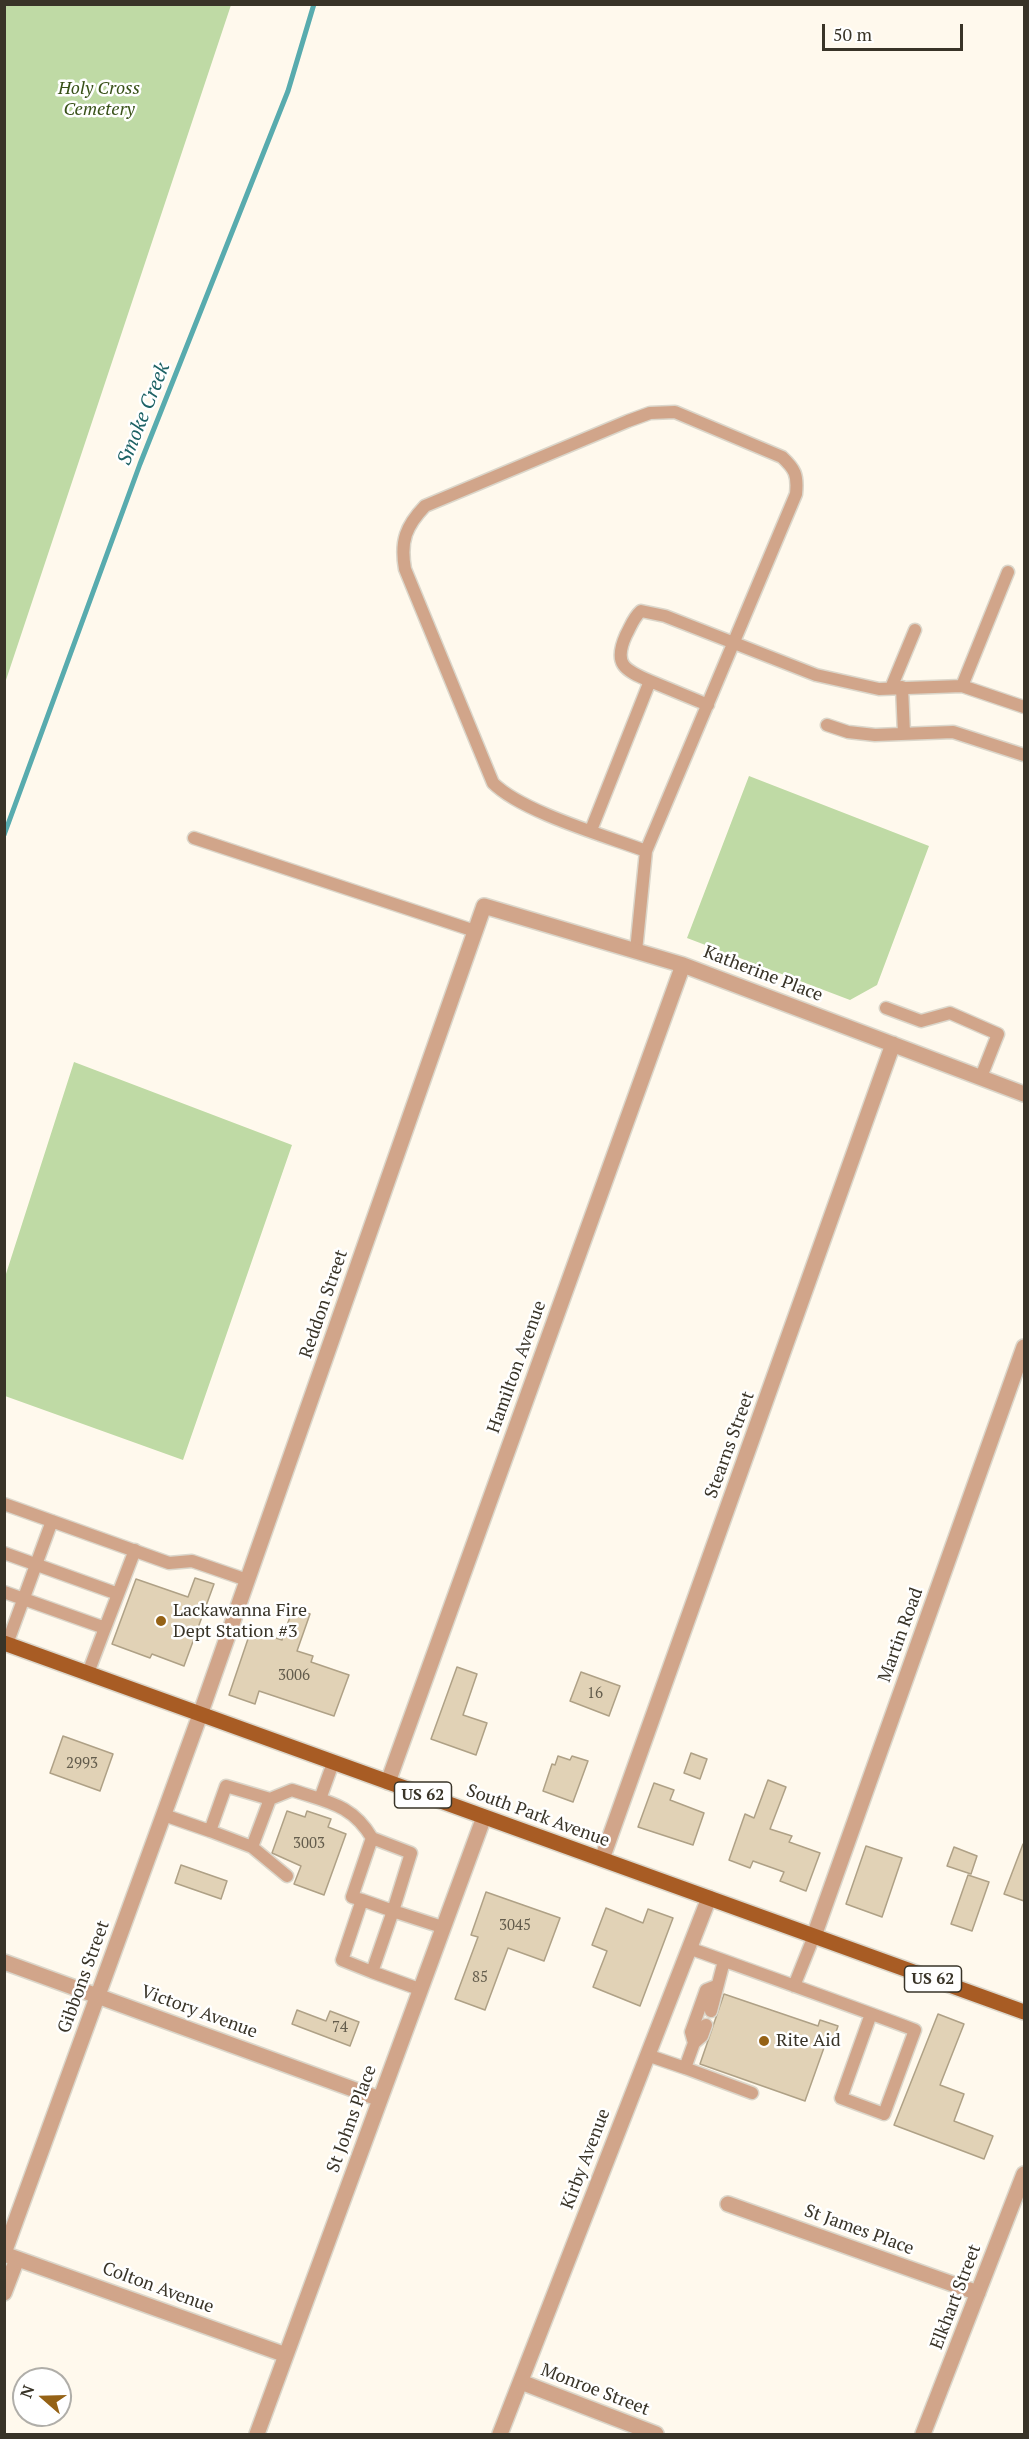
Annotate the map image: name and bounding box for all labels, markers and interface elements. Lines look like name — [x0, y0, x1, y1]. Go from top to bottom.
scale bar — [825, 12, 966, 50]
text: 50 m — [833, 22, 872, 46]
park label: Holy Cross Cemetery — [58, 78, 140, 121]
water label: Smoke Creek — [113, 359, 175, 469]
street label: Katherine Place — [700, 941, 826, 1007]
street label: Reddon Street — [295, 1247, 353, 1361]
street label: Hamilton Avenue — [483, 1298, 551, 1436]
street label: Stearns Street — [701, 1389, 759, 1501]
street label: Martin Road — [874, 1585, 928, 1685]
place label: Lackawanna Fire Dept Station #3 — [173, 1600, 307, 1642]
marker: Lackawanna Fire Dept Station #3 — [154, 1614, 168, 1628]
house number: 3006 — [278, 1667, 310, 1685]
house number: 16 — [587, 1685, 603, 1703]
house number: 2993 — [66, 1755, 98, 1773]
street label: South Park Avenue — [463, 1780, 613, 1852]
road number: US 62 — [394, 1782, 452, 1808]
house number: 3003 — [293, 1835, 325, 1853]
house number: 3045 — [499, 1917, 531, 1935]
street label: Gibbons Street — [54, 1918, 114, 2036]
road number: US 62 — [904, 1966, 962, 1992]
house number: 85 — [472, 1969, 488, 1987]
street label: Victory Avenue — [138, 1981, 260, 2043]
house number: 74 — [332, 2019, 348, 2037]
place label: Rite Aid — [776, 2030, 841, 2052]
marker: Rite Aid — [757, 2034, 771, 2048]
street label: St Johns Place — [323, 2062, 381, 2176]
street label: Kirby Avenue — [557, 2106, 615, 2212]
street label: St James Place — [801, 2200, 917, 2260]
street label: Elkhart Street — [926, 2241, 986, 2353]
street label: Colton Avenue — [99, 2258, 217, 2318]
street label: Monroe Street — [538, 2359, 652, 2421]
north arrow — [12, 2367, 72, 2427]
text: N — [15, 2382, 39, 2401]

